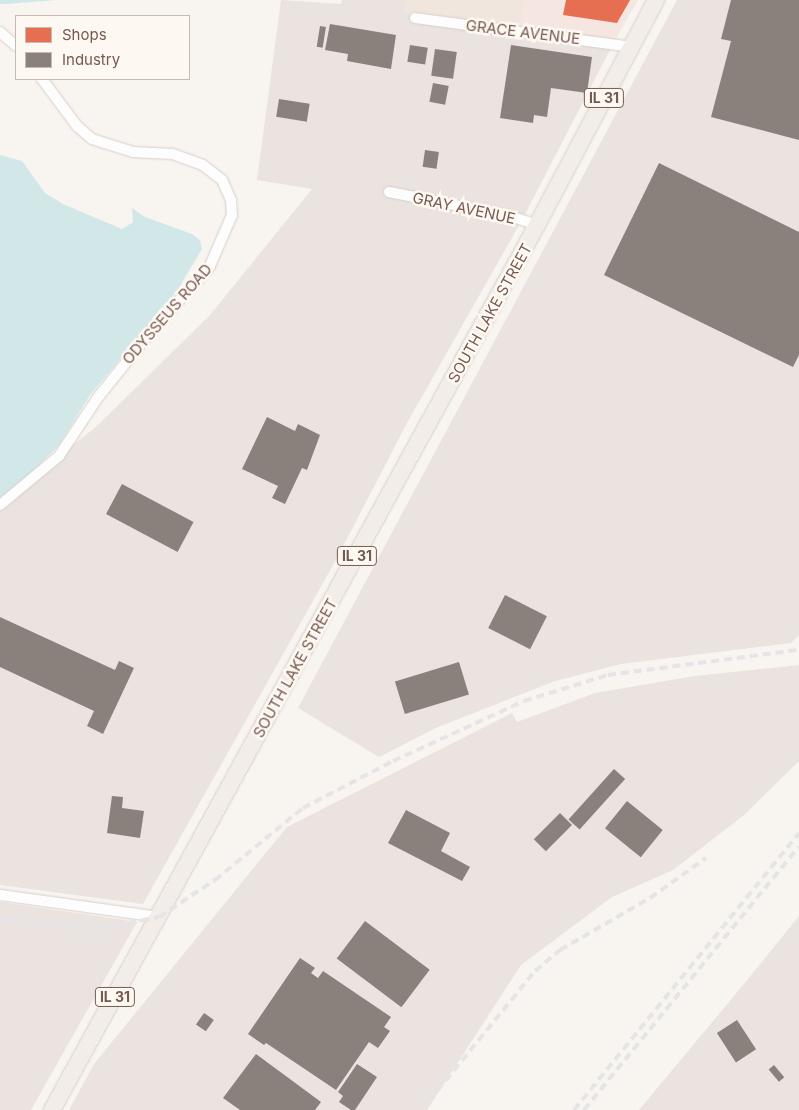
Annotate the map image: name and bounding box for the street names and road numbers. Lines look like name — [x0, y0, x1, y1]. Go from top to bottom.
street label: GRACE AVENUE — [465, 16, 581, 48]
road number: IL 31 — [583, 86, 625, 110]
street label: GRAY AVENUE — [411, 188, 517, 228]
street label: SOUTH LAKE STREET — [444, 240, 536, 386]
street label: ODYSSEUS ROAD — [119, 260, 215, 368]
road number: IL 31 — [336, 544, 378, 568]
street label: SOUTH LAKE STREET — [249, 595, 341, 741]
road number: IL 31 — [94, 986, 136, 1009]

